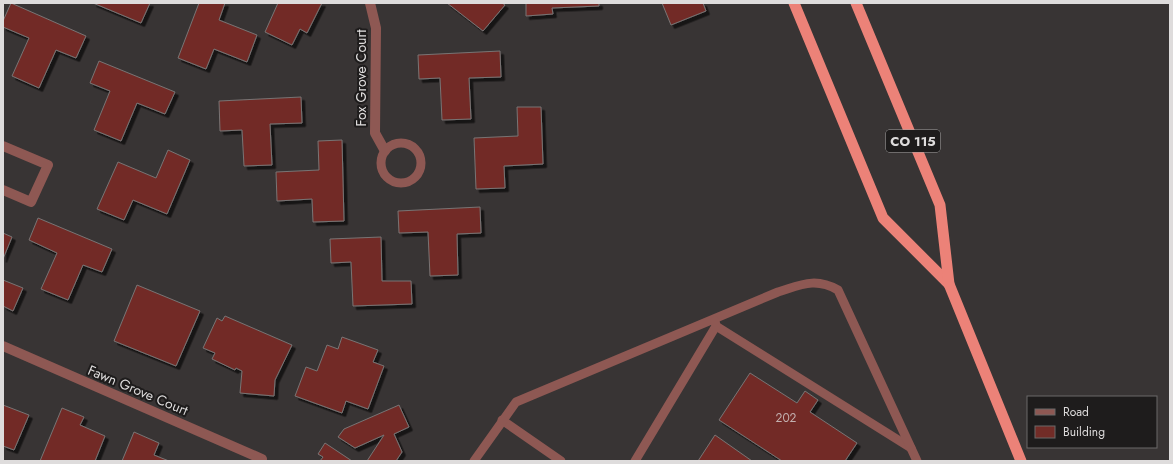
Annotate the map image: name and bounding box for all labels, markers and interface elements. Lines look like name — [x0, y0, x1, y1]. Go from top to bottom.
street label: Fox Grove Court — [351, 29, 371, 127]
road number: CO 115 — [886, 130, 940, 152]
street label: Fawn Grove Court — [85, 360, 192, 420]
legend — [1027, 396, 1157, 448]
text: Road — [1063, 403, 1089, 421]
house number: 202 — [776, 409, 797, 427]
text: Building — [1063, 423, 1105, 441]

